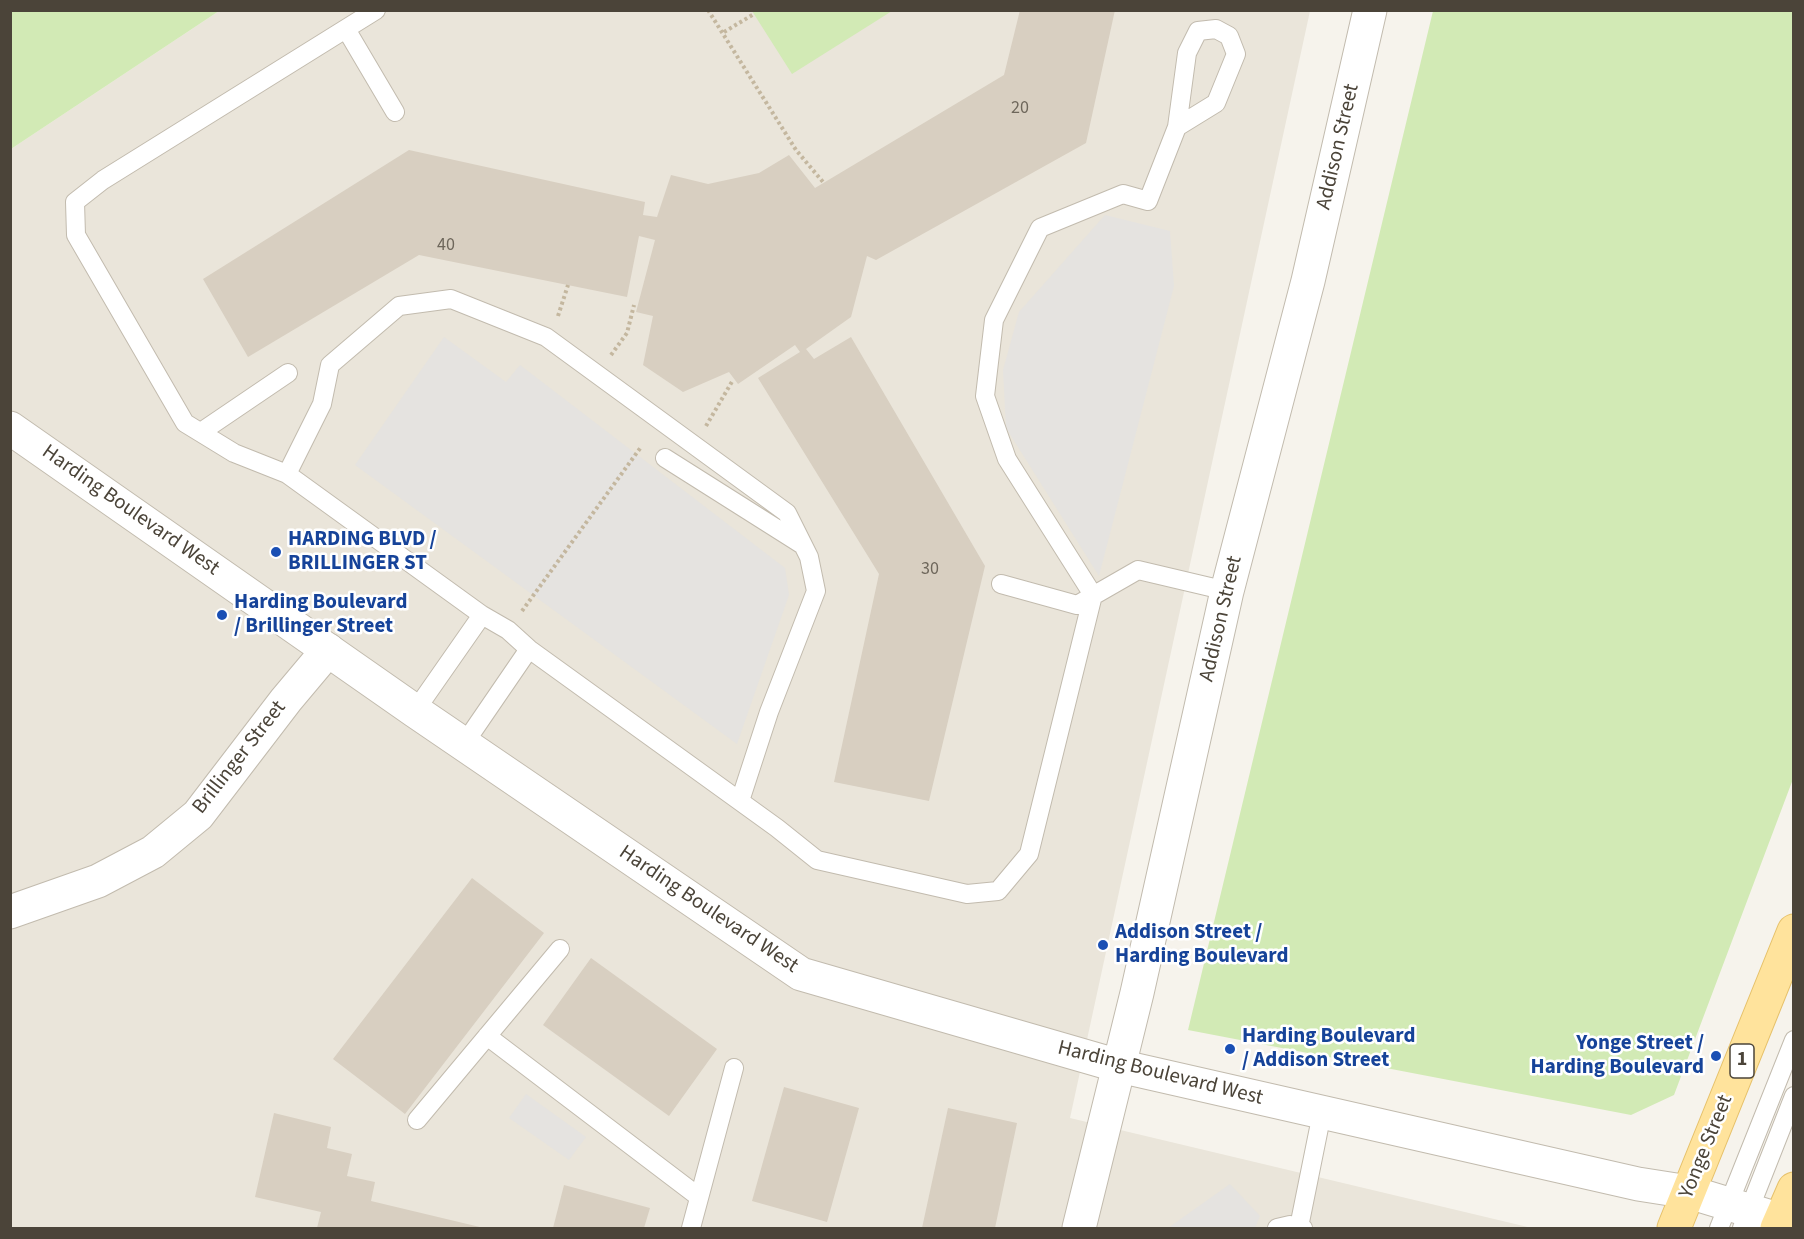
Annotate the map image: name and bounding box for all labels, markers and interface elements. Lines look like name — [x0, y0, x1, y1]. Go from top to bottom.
street label: Addison Street — [1312, 82, 1366, 212]
house number: 20 — [1011, 98, 1029, 120]
house number: 40 — [437, 235, 455, 257]
street label: Harding Boulevard West — [36, 440, 224, 582]
place label: HARDING BLVD / BRILLINGER ST — [288, 527, 437, 577]
marker: HARDING BLVD / BRILLINGER ST — [269, 545, 283, 559]
street label: Addison Street — [1195, 554, 1249, 684]
house number: 30 — [921, 559, 939, 581]
place label: Harding Boulevard / Brillinger Street — [234, 590, 407, 640]
marker: Harding Boulevard / Brillinger Street — [215, 608, 229, 622]
street label: Brillinger Street — [188, 696, 292, 820]
street label: Harding Boulevard West — [614, 841, 802, 979]
place label: Addison Street / Harding Boulevard — [1115, 920, 1288, 970]
marker: Addison Street / Harding Boulevard — [1096, 938, 1110, 952]
place label: Harding Boulevard / Addison Street — [1242, 1024, 1415, 1074]
place label: Yonge Street / Harding Boulevard — [1531, 1031, 1704, 1081]
street label: Harding Boulevard West — [1055, 1036, 1265, 1112]
marker: Harding Boulevard / Addison Street — [1223, 1042, 1237, 1056]
road number: 1 — [1730, 1044, 1754, 1078]
marker: Yonge Street / Harding Boulevard — [1709, 1049, 1723, 1063]
street label: Yonge Street — [1675, 1092, 1739, 1202]

